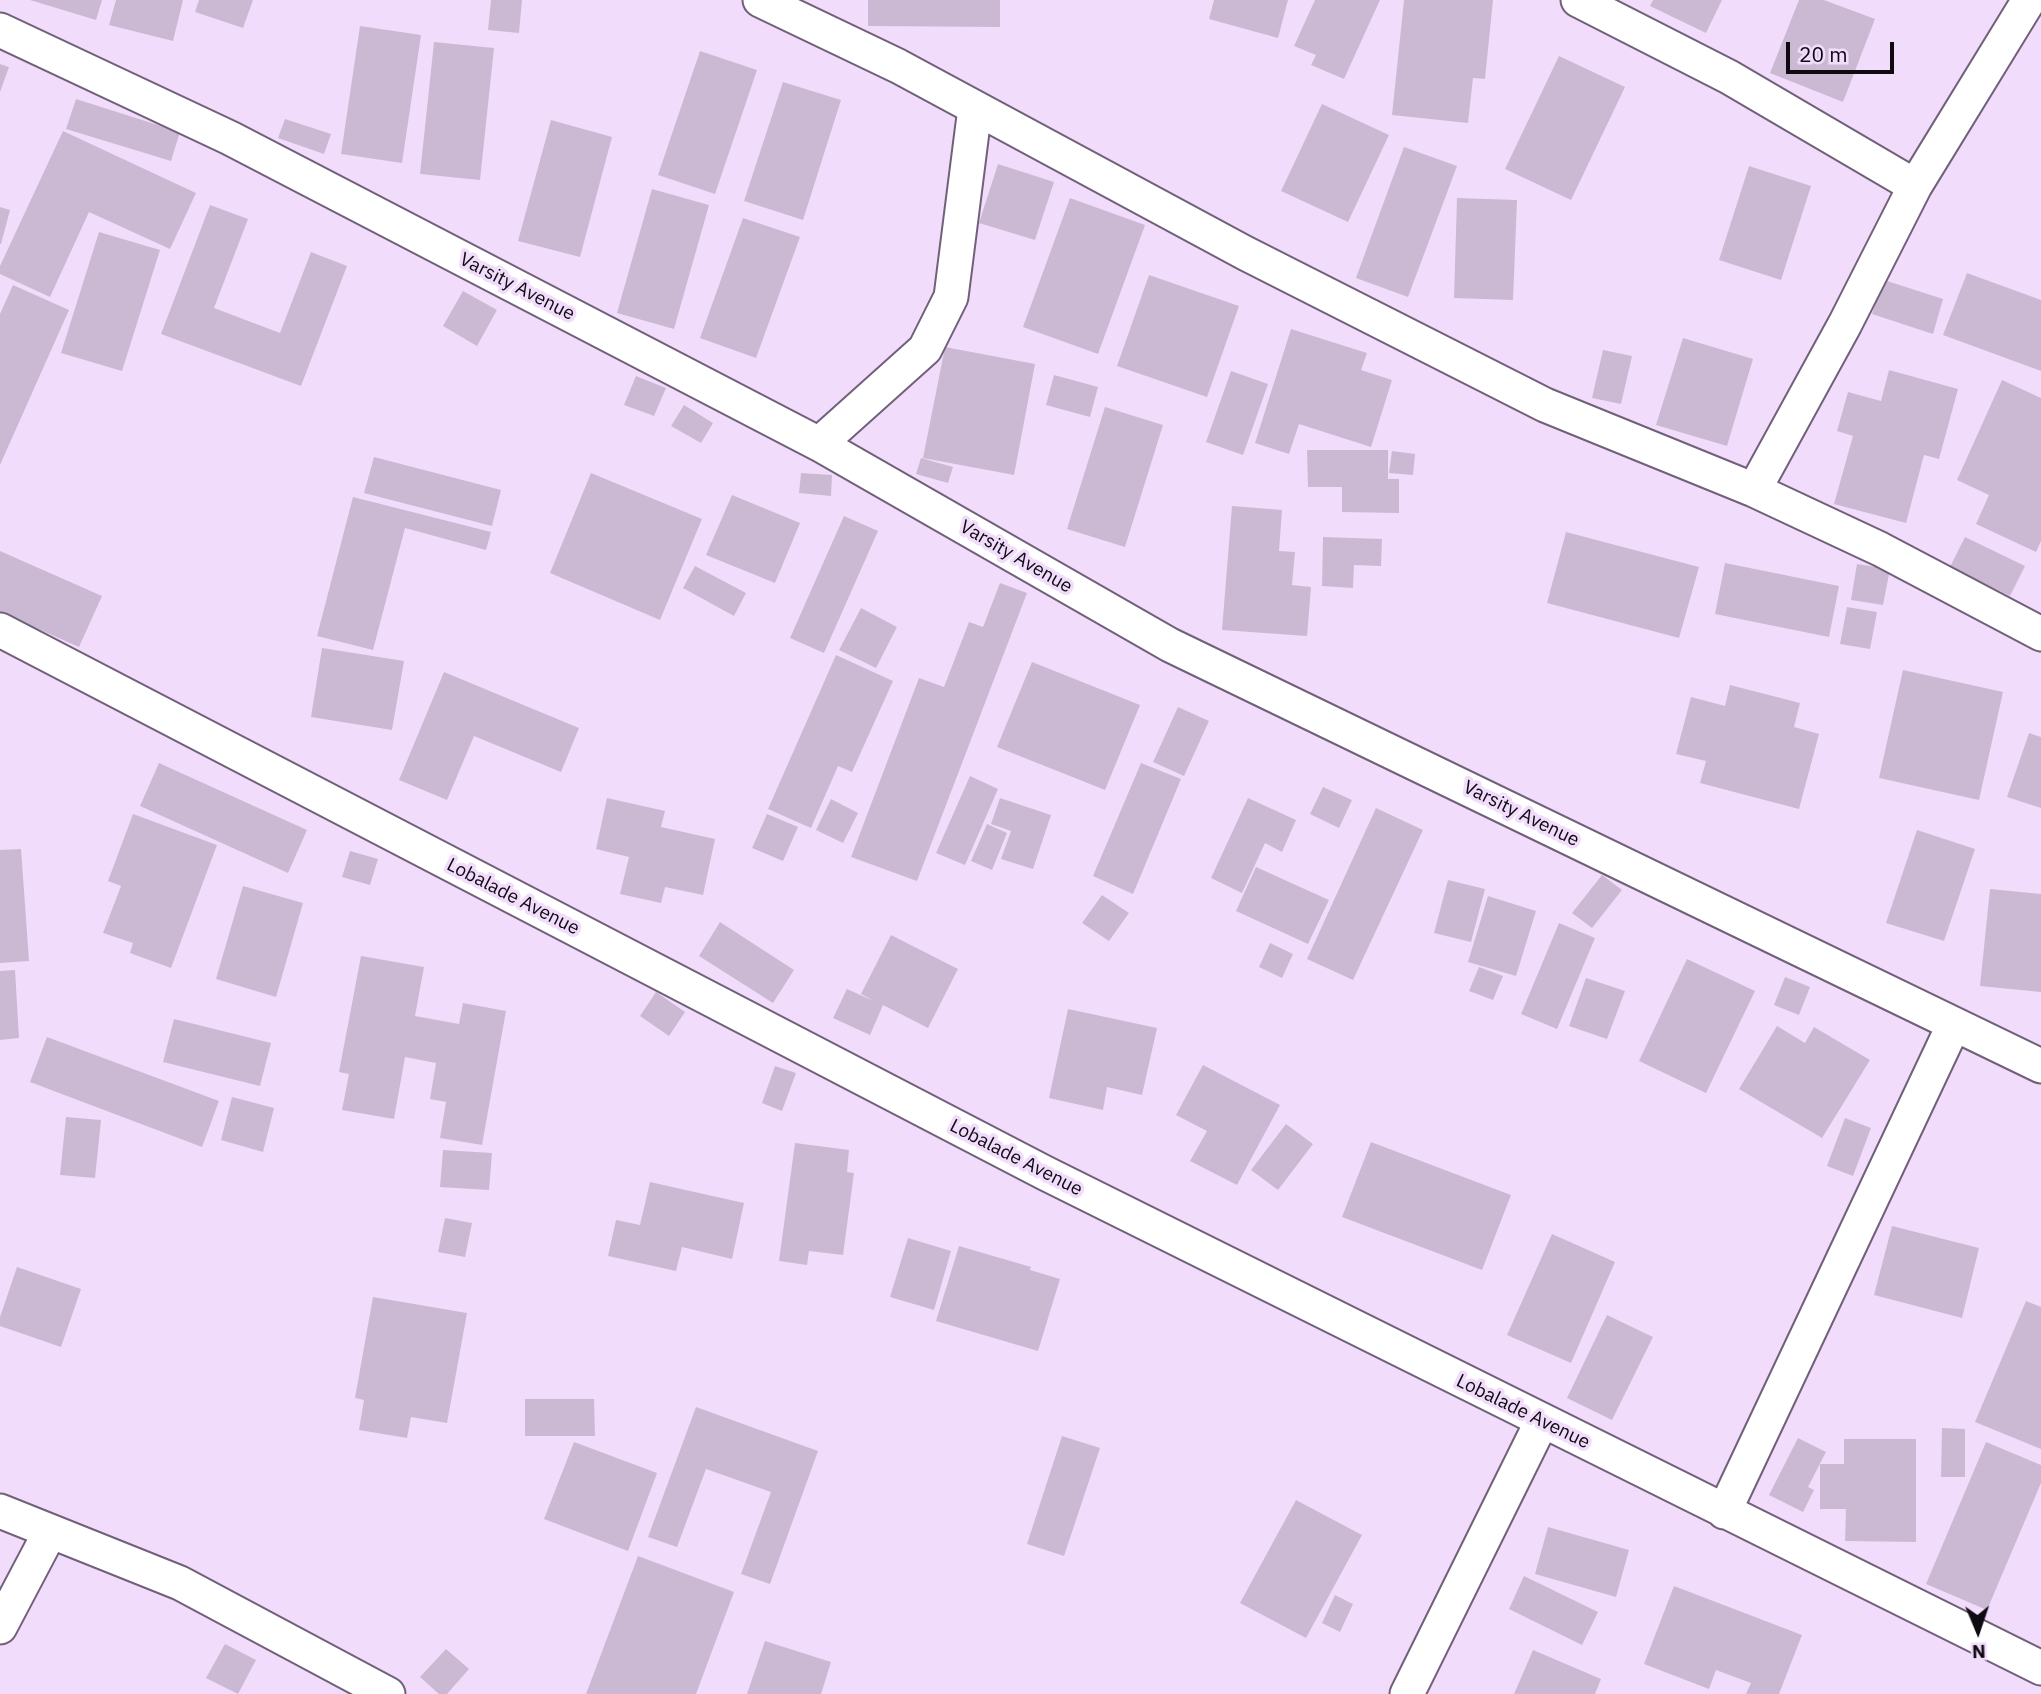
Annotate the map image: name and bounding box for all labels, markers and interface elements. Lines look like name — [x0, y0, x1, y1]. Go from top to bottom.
scale bar — [1789, 28, 1898, 72]
text: 20 m — [1799, 40, 1848, 68]
street label: Varsity Avenue — [456, 248, 578, 326]
street label: Varsity Avenue — [956, 516, 1076, 598]
street label: Varsity Avenue — [1459, 776, 1583, 852]
street label: Lobalade Avenue — [443, 854, 583, 940]
street label: Lobalade Avenue — [946, 1115, 1086, 1201]
street label: Lobalade Avenue — [1452, 1370, 1594, 1454]
north arrow — [1943, 1596, 2013, 1666]
text: N — [1971, 1640, 1986, 1664]

